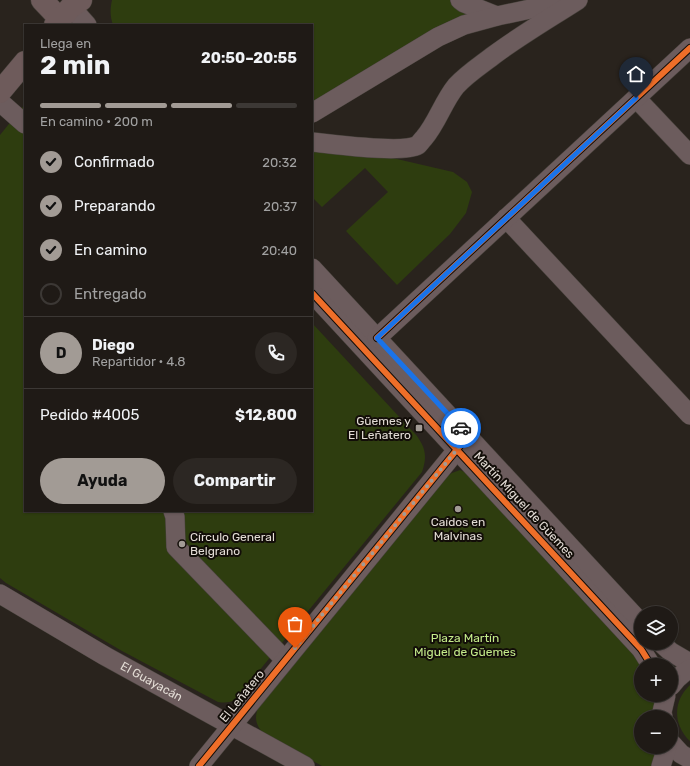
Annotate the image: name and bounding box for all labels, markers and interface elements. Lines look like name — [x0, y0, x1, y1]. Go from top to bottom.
text: Llega en — [40, 36, 91, 51]
text: 20:50–20:55 — [201, 49, 297, 67]
text: 2 min — [40, 50, 110, 81]
pin — [619, 57, 653, 98]
icon: home — [625, 63, 647, 85]
text: En camino · 200 m — [40, 114, 153, 129]
icon: check — [40, 151, 62, 173]
text: Confirmado — [74, 153, 155, 171]
text: 20:32 — [262, 155, 297, 170]
icon: check — [40, 195, 62, 217]
text: Preparando — [74, 197, 155, 215]
text: 20:37 — [263, 199, 297, 214]
icon: check — [40, 239, 62, 261]
text: En camino — [74, 241, 147, 259]
text: 20:40 — [261, 243, 297, 258]
text: Entregado — [74, 285, 147, 303]
button: phone — [255, 332, 297, 374]
text: Diego — [92, 336, 135, 354]
text: D — [56, 344, 66, 362]
text: Repartidor · 4.8 — [92, 354, 186, 369]
text: Pedido #4005 — [40, 406, 139, 424]
text: $12,800 — [235, 406, 297, 424]
courier — [441, 408, 481, 448]
place label: Güemes y El Leñatero — [348, 414, 411, 442]
icon: car — [450, 417, 472, 439]
marker: Güemes y El Leñatero — [414, 423, 424, 433]
street label: Martín Miguel de Güemes — [471, 449, 577, 561]
button: Ayuda — [40, 458, 165, 504]
button: Compartir — [173, 458, 297, 504]
marker: Caídos en Malvinas — [453, 504, 463, 514]
place label: Caídos en Malvinas — [431, 515, 485, 543]
place label: Círculo General Belgrano — [190, 530, 275, 558]
marker: Círculo General Belgrano — [177, 539, 187, 549]
map controls — [634, 606, 678, 754]
button: layers — [634, 606, 678, 650]
pin — [278, 607, 312, 648]
icon: bag — [284, 613, 306, 635]
park label: Plaza Martín Miguel de Güemes — [414, 631, 516, 659]
button: + — [634, 658, 678, 702]
street label: El Guayacán — [118, 659, 185, 704]
street label: El Leñatero — [217, 667, 267, 725]
button: − — [634, 710, 678, 754]

